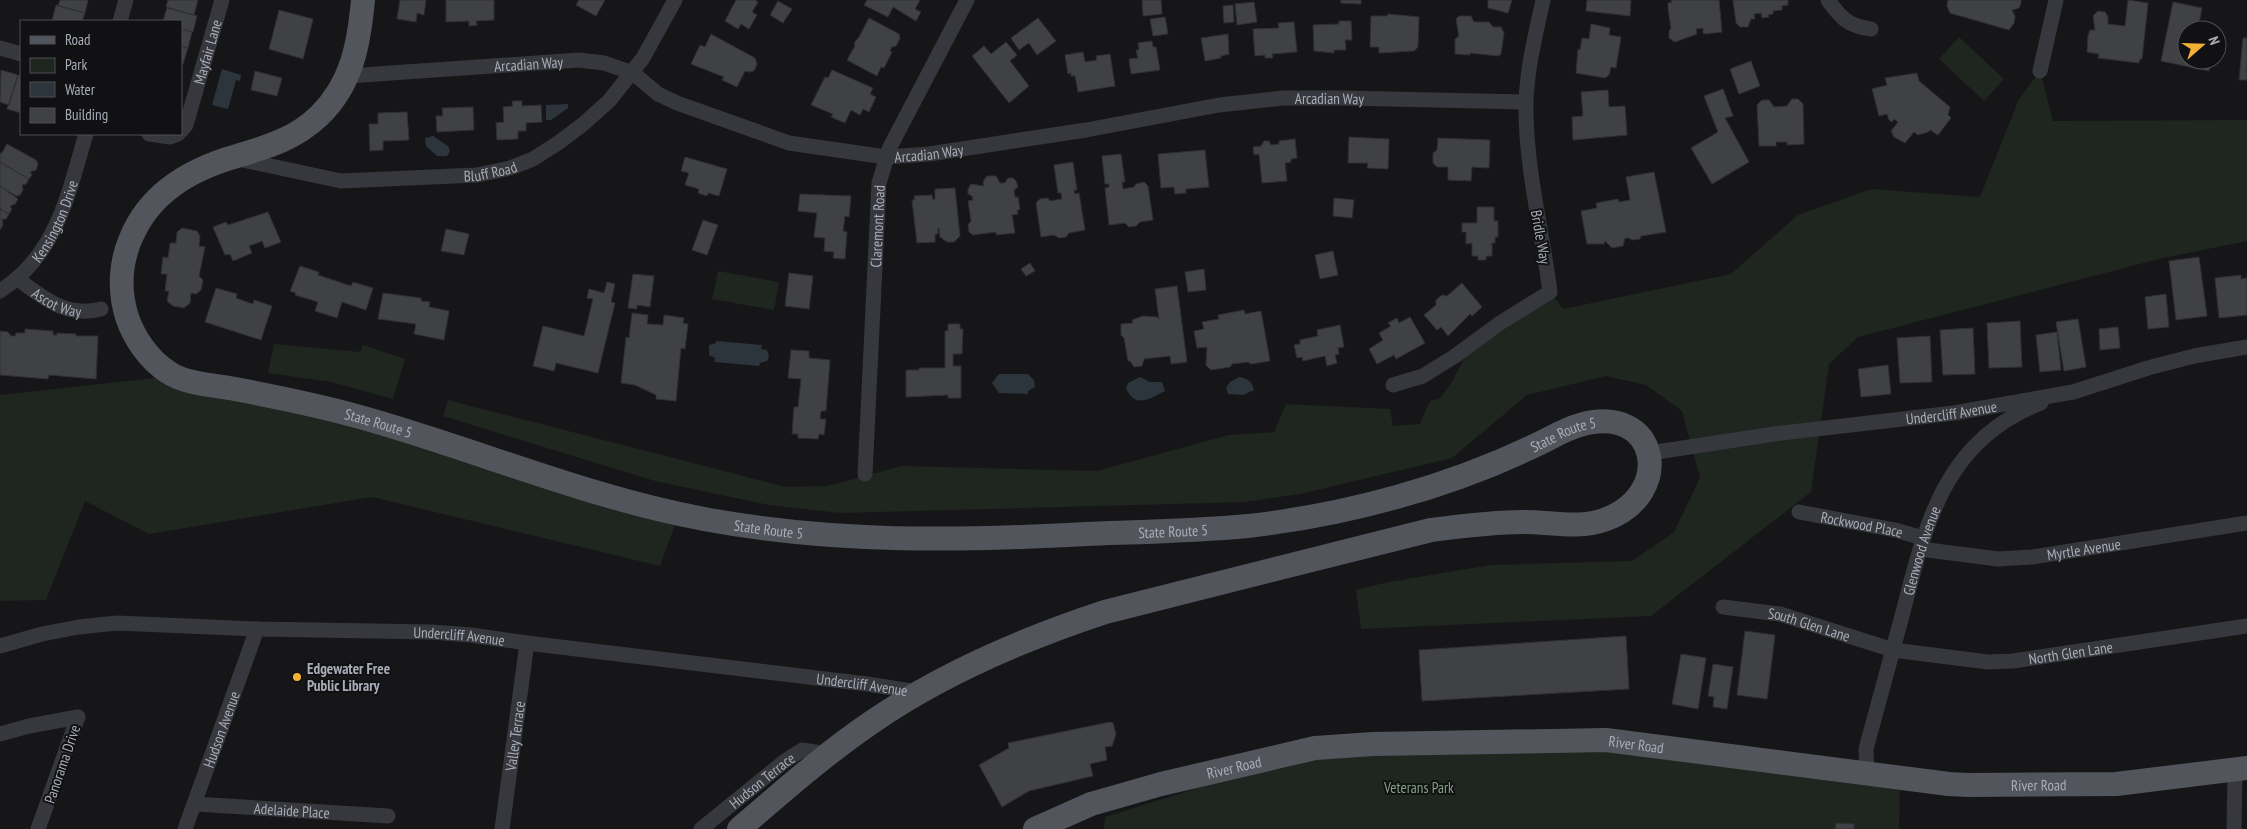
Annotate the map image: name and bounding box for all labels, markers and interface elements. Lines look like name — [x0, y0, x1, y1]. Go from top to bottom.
street label: Mayfair Lane — [189, 17, 225, 86]
legend — [20, 20, 182, 135]
north arrow — [2177, 20, 2227, 70]
text: Road — [65, 30, 91, 49]
text: N — [2204, 34, 2224, 47]
street label: Arcadian Way — [493, 52, 564, 75]
text: Park — [65, 55, 87, 74]
text: Water — [65, 80, 96, 99]
street label: Arcadian Way — [1295, 88, 1364, 108]
text: Building — [65, 105, 108, 124]
street label: Arcadian Way — [894, 139, 965, 166]
street label: Bluff Road — [463, 157, 520, 185]
street label: Kensington Drive — [27, 178, 82, 266]
street label: Claremont Road — [865, 185, 888, 268]
street label: Bridle Way — [1527, 208, 1555, 266]
street label: Ascot Way — [28, 283, 83, 321]
street label: Undercliff Avenue — [1905, 396, 1998, 428]
street label: State Route 5 — [343, 404, 415, 442]
street label: State Route 5 — [1527, 412, 1597, 456]
street label: Glenwood Avenue — [1898, 503, 1944, 597]
street label: Rockwood Place — [1819, 507, 1905, 541]
street label: State Route 5 — [733, 515, 804, 542]
street label: State Route 5 — [1138, 520, 1209, 542]
street label: Myrtle Avenue — [2045, 534, 2122, 564]
street label: South Glen Lane — [1767, 603, 1853, 645]
street label: Undercliff Avenue — [413, 622, 506, 649]
street label: North Glen Lane — [2027, 637, 2114, 668]
place label: Edgewater Free Public Library — [307, 659, 390, 695]
street label: Undercliff Avenue — [815, 668, 909, 700]
marker: Edgewater Free Public Library — [291, 671, 303, 683]
street label: Hudson Avenue — [198, 688, 243, 770]
street label: Valley Terrace — [500, 700, 529, 773]
street label: Panorama Drive — [40, 722, 84, 806]
street label: River Road — [1608, 731, 1665, 757]
street label: Hudson Terrace — [725, 748, 798, 812]
street label: River Road — [1205, 751, 1263, 783]
street label: River Road — [2011, 775, 2066, 794]
park label: Veterans Park — [1383, 778, 1454, 797]
street label: Adelaide Place — [253, 798, 330, 822]

